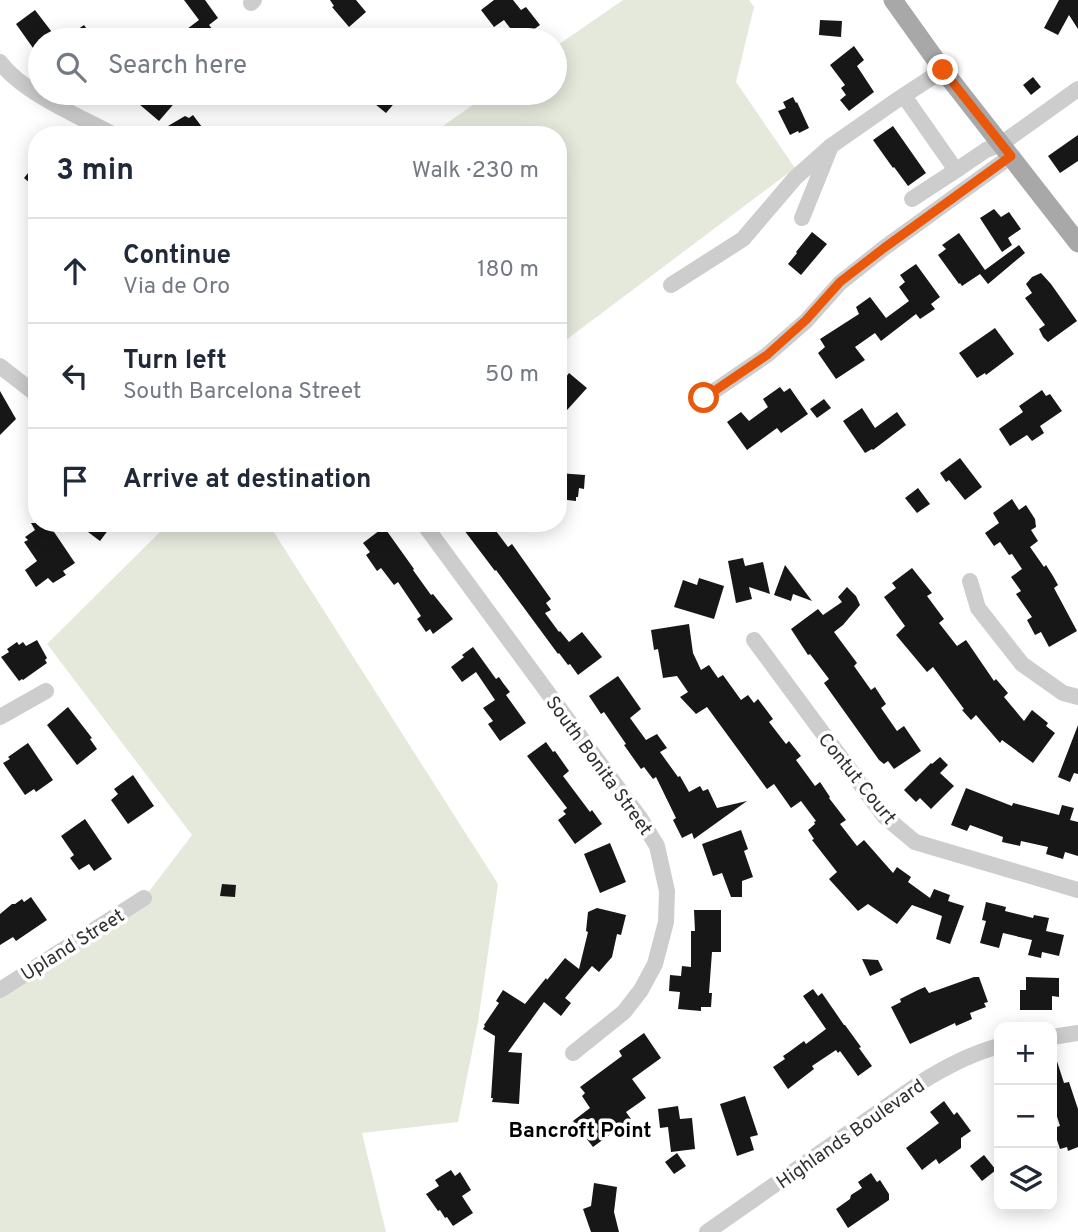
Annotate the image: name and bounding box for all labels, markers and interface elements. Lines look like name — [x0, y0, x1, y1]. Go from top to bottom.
search box — [28, 28, 567, 105]
icon: search — [52, 48, 90, 86]
text: Search here — [108, 50, 247, 83]
route end — [927, 54, 958, 85]
text: 3 min — [56, 153, 134, 190]
text: Walk · 230 m — [412, 157, 539, 186]
text: Continue — [123, 240, 231, 273]
icon: ahead — [56, 252, 94, 290]
text: 180 m — [477, 256, 539, 285]
text: Via de Oro — [123, 273, 230, 302]
text: Turn left — [123, 345, 227, 378]
icon: left — [56, 357, 94, 395]
text: 50 m — [485, 361, 539, 390]
text: South Barcelona Street — [123, 378, 362, 407]
route start — [688, 382, 719, 413]
icon: arrive — [56, 462, 94, 500]
text: Arrive at destination — [123, 464, 371, 497]
street label: South Bonita Street — [540, 692, 657, 841]
street label: Contut Court — [812, 729, 901, 830]
street label: Upland Street — [17, 904, 129, 987]
map controls — [994, 1022, 1057, 1211]
button: + — [994, 1022, 1057, 1085]
street label: Highlands Boulevard — [772, 1074, 930, 1195]
button: − — [994, 1085, 1057, 1148]
district label: Bancroft Point — [508, 1118, 652, 1145]
button: layers — [994, 1148, 1057, 1211]

